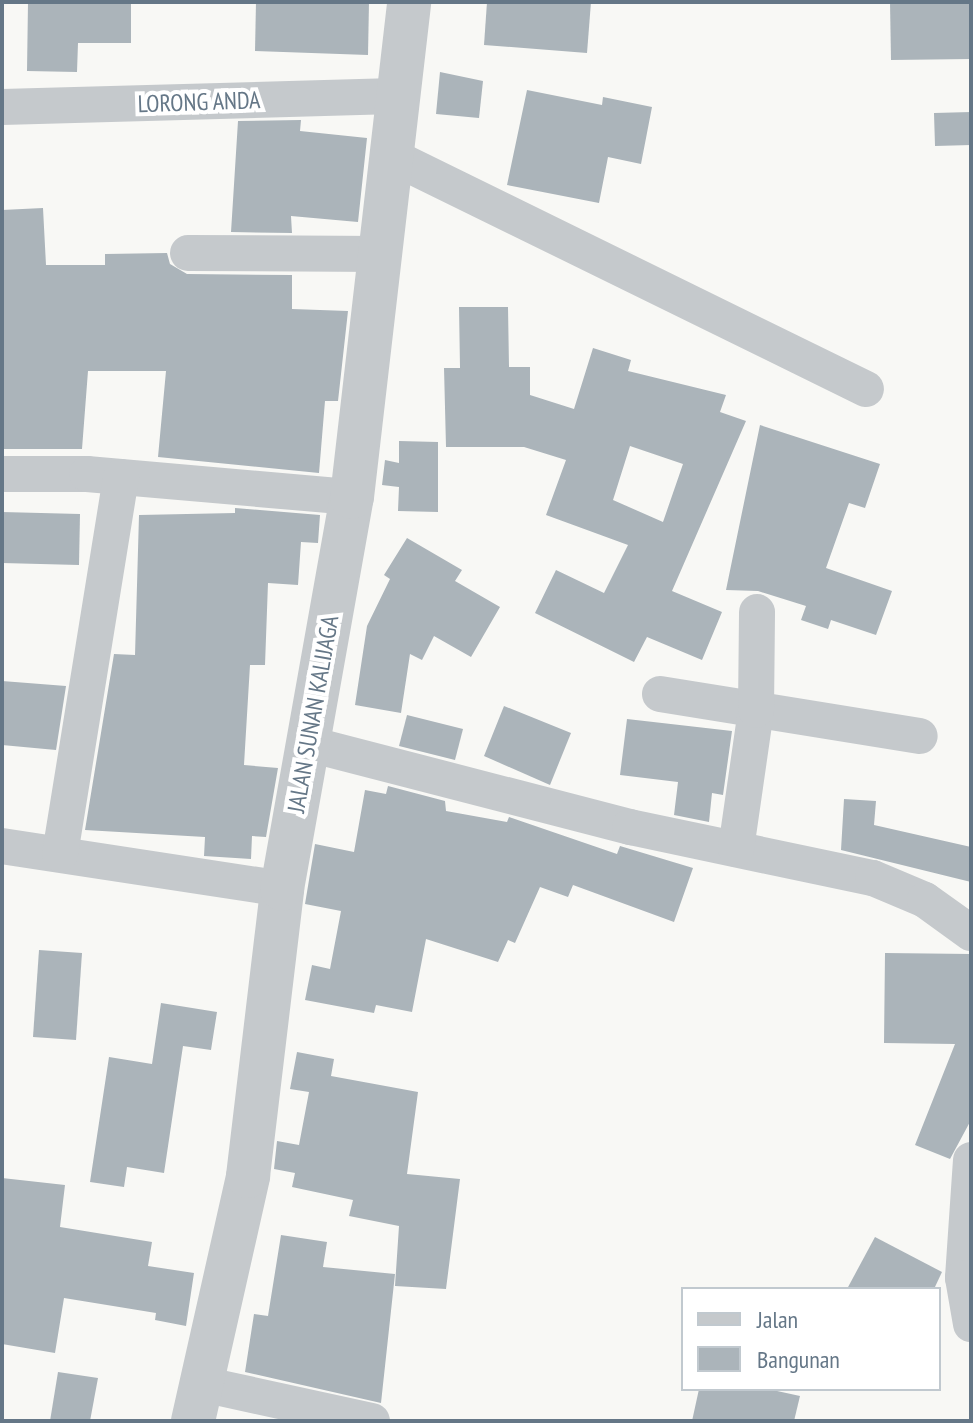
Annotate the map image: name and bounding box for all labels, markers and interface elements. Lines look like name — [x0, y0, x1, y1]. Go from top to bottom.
street label: LORONG ANDA — [137, 85, 261, 119]
street label: JALAN SUNAN KALIJAGA — [281, 613, 345, 815]
legend — [681, 1287, 941, 1391]
text: Jalan — [757, 1304, 798, 1335]
text: Bangunan — [757, 1344, 840, 1375]

